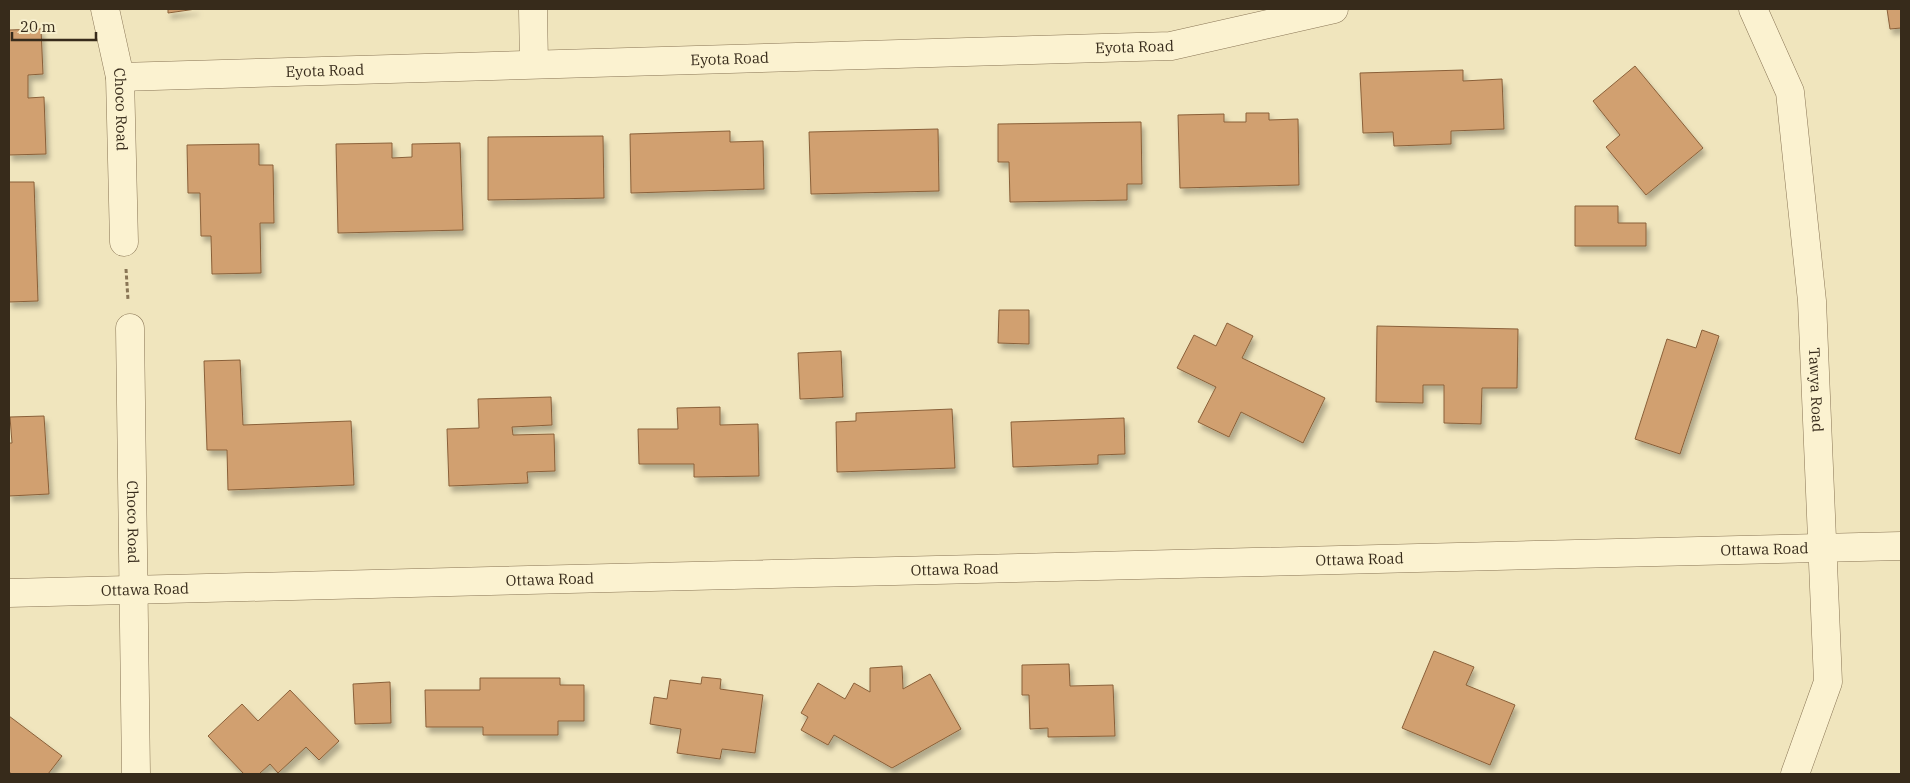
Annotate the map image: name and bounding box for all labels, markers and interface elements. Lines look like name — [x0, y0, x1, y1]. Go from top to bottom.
scale bar — [12, 10, 96, 42]
text: 20 m — [20, 17, 56, 36]
street label: Eyota Road — [1095, 36, 1174, 57]
street label: Eyota Road — [690, 48, 769, 69]
street label: Eyota Road — [285, 60, 365, 81]
street label: Choco Road — [109, 66, 132, 151]
street label: Tawya Road — [1805, 347, 1827, 433]
street label: Choco Road — [123, 480, 143, 564]
street label: Ottawa Road — [1720, 538, 1809, 559]
street label: Ottawa Road — [1315, 548, 1404, 570]
street label: Ottawa Road — [910, 558, 999, 580]
street label: Ottawa Road — [505, 568, 594, 590]
street label: Ottawa Road — [101, 579, 189, 600]

